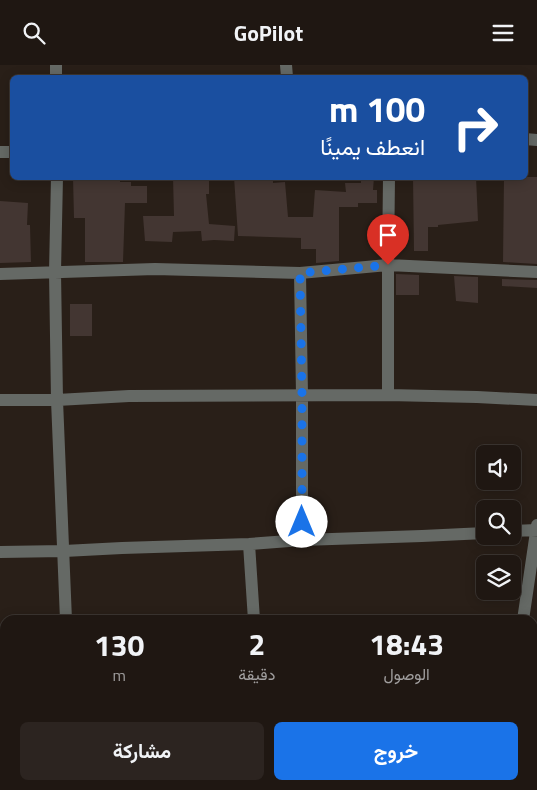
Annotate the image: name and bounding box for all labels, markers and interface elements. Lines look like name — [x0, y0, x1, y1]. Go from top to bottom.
text: GoPilot — [234, 16, 303, 50]
icon: search — [20, 19, 48, 47]
icon: menu — [489, 19, 517, 47]
text: 100 m — [329, 82, 425, 136]
icon: right — [443, 95, 508, 160]
text: انعطف يمينًا — [320, 130, 425, 164]
pin — [367, 214, 409, 265]
icon: arrive — [374, 221, 402, 249]
map controls — [476, 445, 521, 600]
button: sound — [476, 445, 521, 490]
position arrow — [275, 495, 327, 547]
button: search — [476, 500, 521, 545]
button: layers — [476, 555, 521, 600]
text: 2 — [248, 621, 265, 667]
text: 18:43 — [369, 621, 444, 667]
text: 130 — [94, 622, 144, 668]
text: دقيقة — [238, 662, 275, 686]
text: الوصول — [384, 662, 430, 686]
text: m — [112, 663, 126, 687]
button: مشاركة — [20, 722, 264, 780]
button: خروج — [274, 722, 518, 780]

